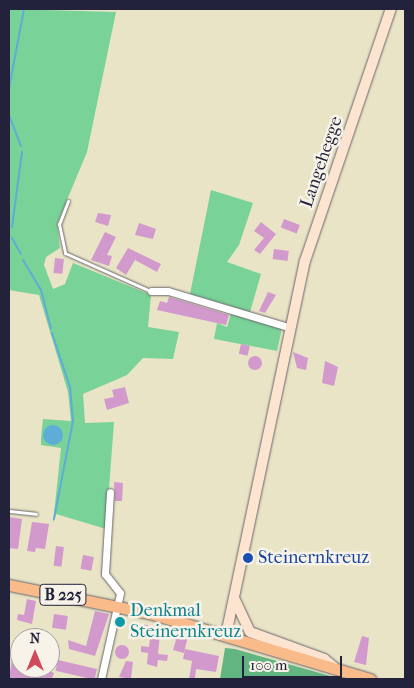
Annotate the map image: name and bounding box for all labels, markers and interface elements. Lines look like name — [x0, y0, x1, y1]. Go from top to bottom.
street label: Langehegge — [296, 113, 348, 211]
place label: Steinernkreuz — [258, 547, 369, 569]
marker: Steinernkreuz — [242, 552, 254, 564]
road number: B 225 — [39, 582, 87, 608]
place label: Denkmal Steinernkreuz — [130, 601, 241, 644]
marker: Denkmal Steinernkreuz — [114, 616, 126, 628]
north arrow — [10, 628, 60, 678]
text: N — [30, 630, 40, 647]
scale bar — [244, 646, 344, 678]
text: 100 m — [250, 656, 288, 674]

